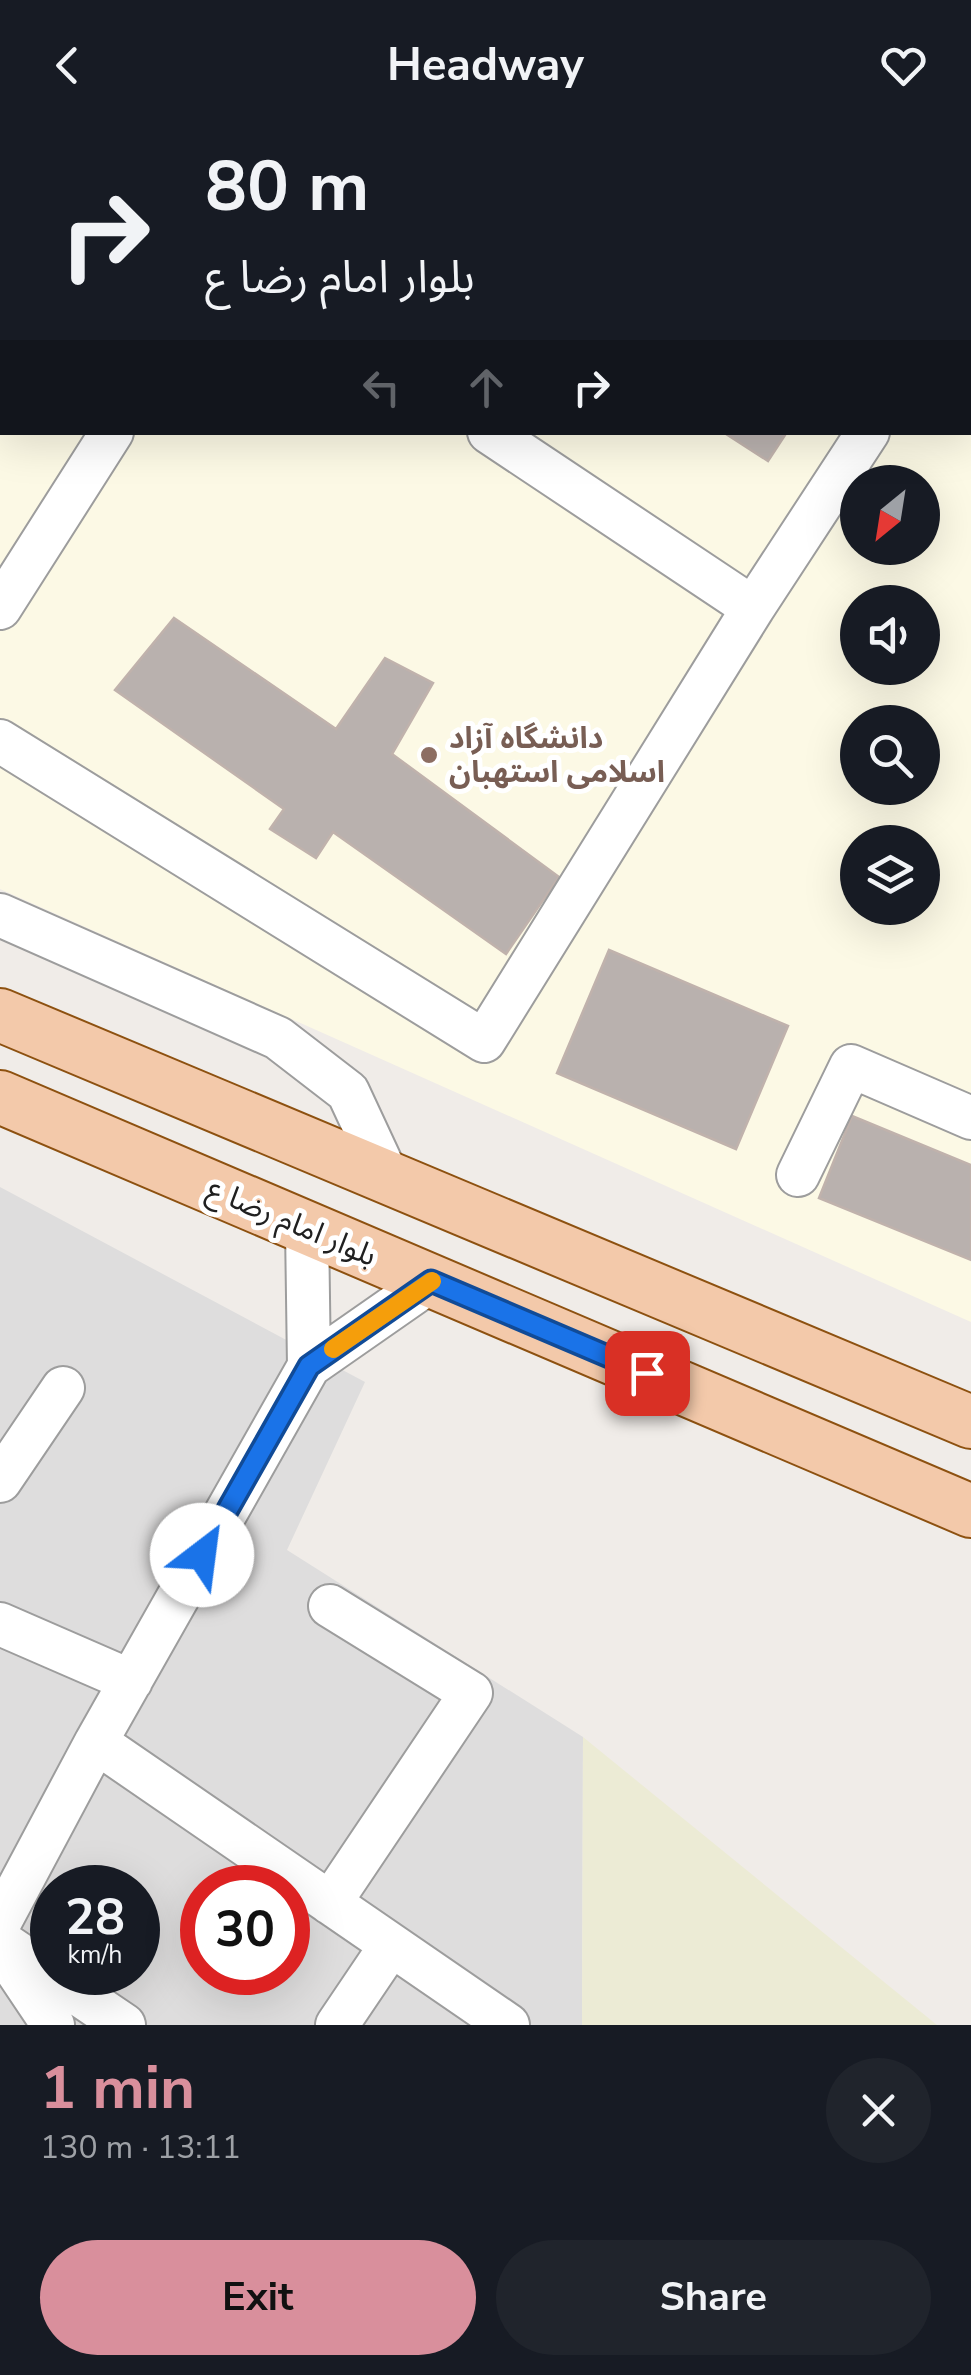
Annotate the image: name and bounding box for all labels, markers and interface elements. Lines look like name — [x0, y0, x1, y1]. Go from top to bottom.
text: Headway — [387, 35, 584, 96]
icon: back — [40, 38, 95, 93]
icon: heart — [876, 38, 931, 93]
text: 80 m — [205, 139, 369, 235]
icon: right — [40, 170, 170, 300]
text: بلوار امام رضا ع — [205, 247, 475, 308]
icon: left — [354, 360, 409, 415]
icon: ahead — [459, 360, 514, 415]
icon: right — [564, 360, 619, 415]
north arrow — [840, 465, 940, 565]
map controls — [840, 465, 940, 925]
button: sound — [840, 585, 940, 685]
button: search — [840, 705, 940, 805]
place label: دانشگاه آزاد اسلامی استهبان — [449, 718, 665, 793]
marker: دانشگاه آزاد اسلامی استهبان — [418, 744, 440, 766]
button: layers — [840, 825, 940, 925]
street label: بلوار امام رضا ع — [201, 1168, 383, 1277]
pin — [605, 1331, 690, 1416]
icon: arrive — [620, 1346, 675, 1401]
position arrow — [150, 1503, 254, 1607]
speed limit sign: 30 — [180, 1865, 310, 1995]
text: 28 — [65, 1883, 125, 1952]
text: km/h — [67, 1938, 123, 1972]
text: 1 min — [40, 2047, 195, 2129]
button: close — [826, 2058, 931, 2163]
text: 130 m · 13:11 — [40, 2126, 241, 2169]
button: Exit — [40, 2240, 476, 2355]
button: Share — [496, 2240, 931, 2355]

